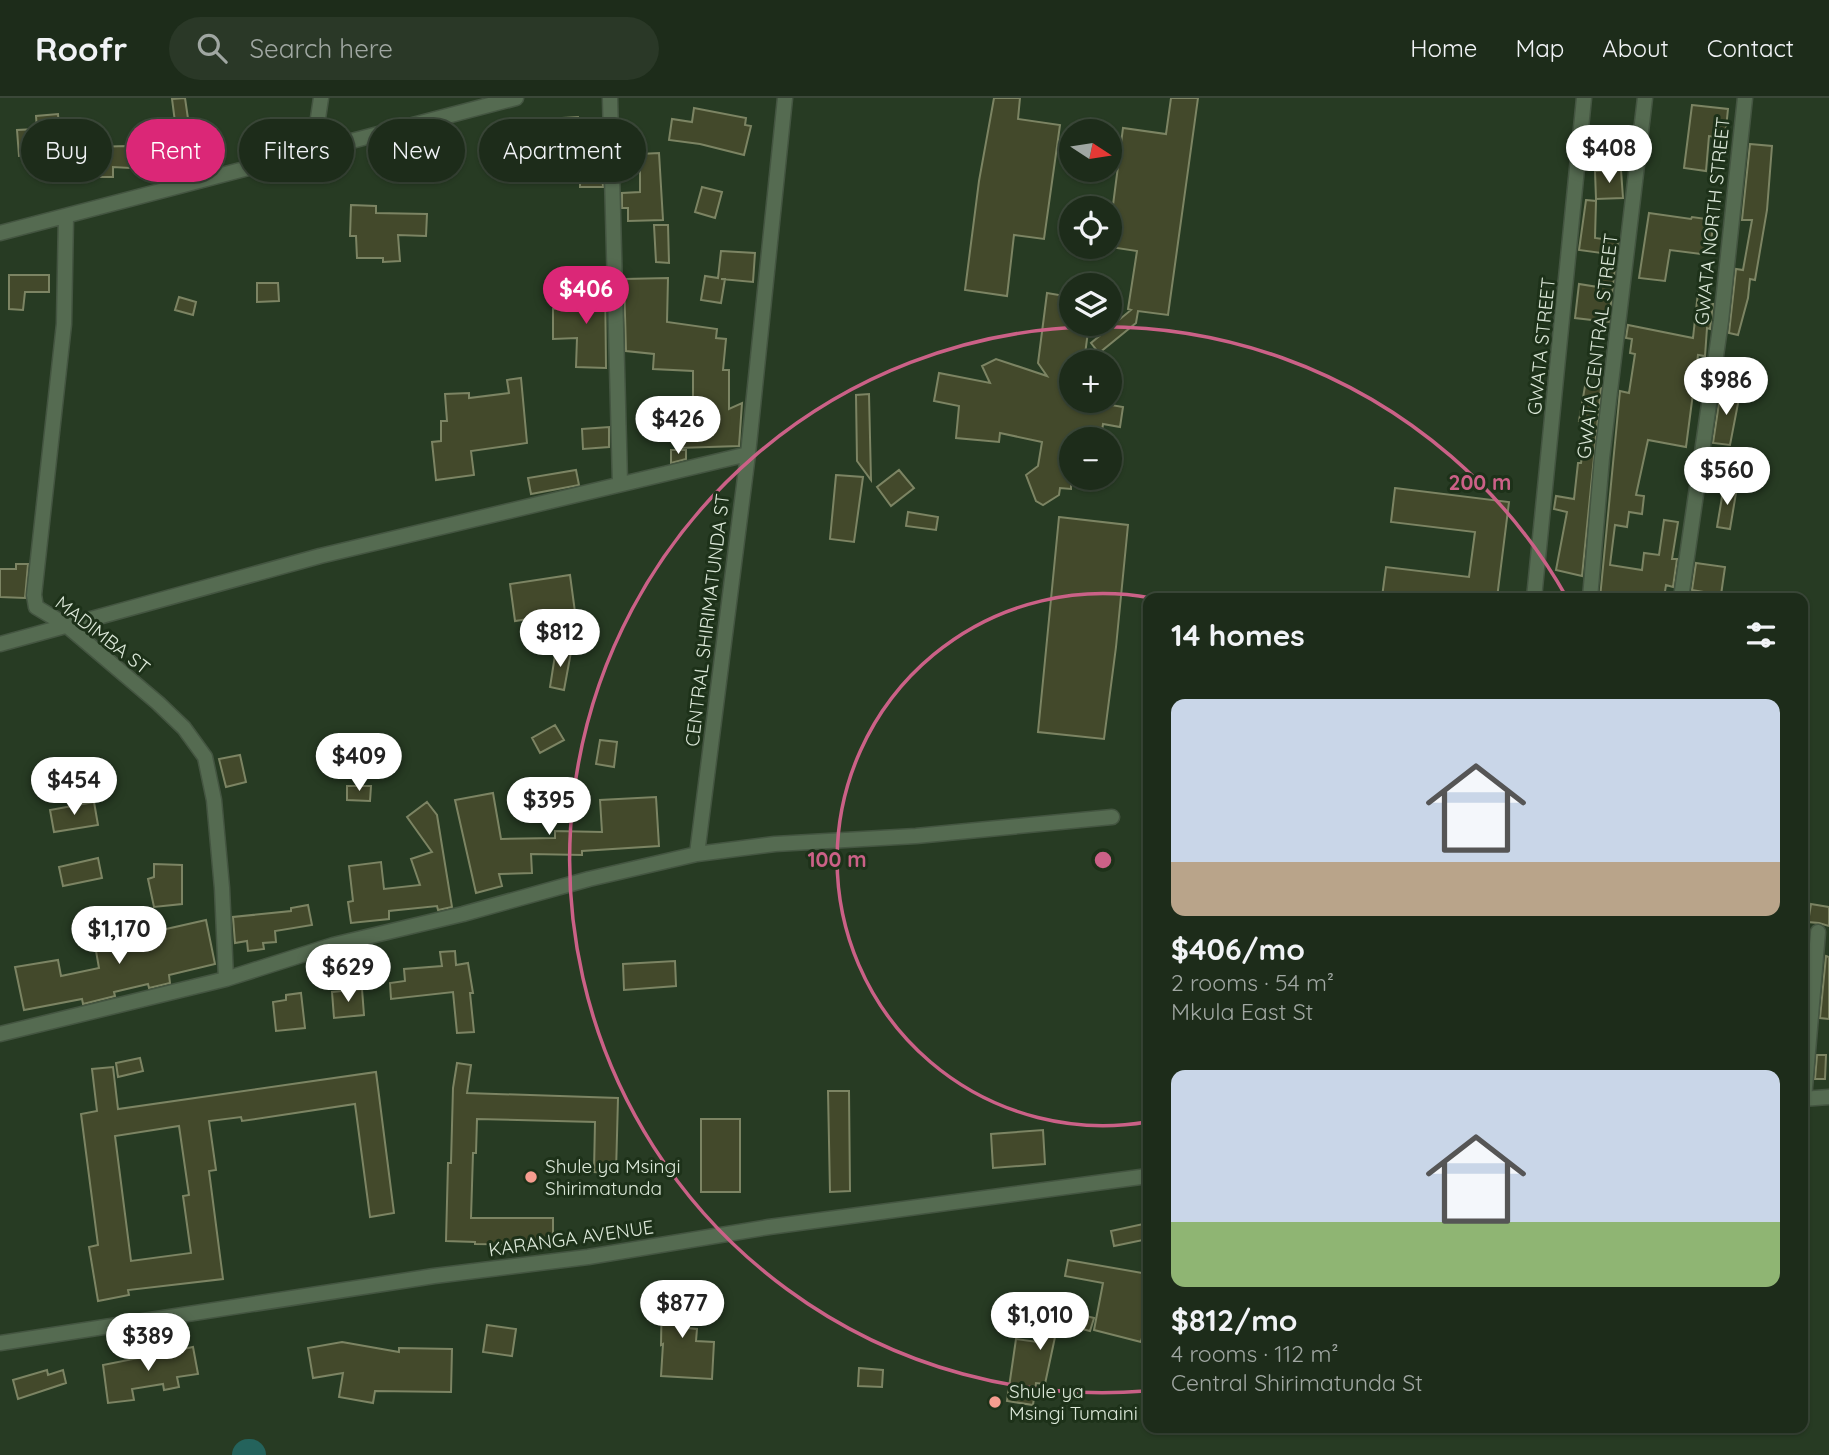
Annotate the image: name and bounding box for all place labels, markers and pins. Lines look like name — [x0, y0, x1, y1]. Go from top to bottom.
pin: $408 — [1568, 126, 1650, 185]
pin: $406 — [545, 266, 627, 326]
pin: $986 — [1685, 358, 1767, 417]
pin: $426 — [637, 396, 719, 456]
pin: $560 — [1686, 448, 1768, 507]
pin: $812 — [519, 610, 601, 669]
pin: $409 — [318, 734, 400, 793]
pin: $454 — [33, 758, 115, 817]
pin: $395 — [508, 778, 590, 837]
centre of rings — [1091, 848, 1115, 872]
pin: $1,170 — [62, 906, 176, 966]
pin: $629 — [307, 944, 389, 1004]
place label: Shule ya Msingi Shirimatunda — [545, 1154, 680, 1200]
marker: Shule ya Msingi Shirimatunda — [523, 1169, 539, 1185]
pin: $877 — [641, 1280, 723, 1340]
pin: $1,010 — [983, 1292, 1097, 1352]
pin: $389 — [107, 1314, 189, 1373]
place label: Shule ya Msingi Tumaini — [1009, 1379, 1138, 1425]
marker: Shule ya Msingi Tumaini — [987, 1394, 1003, 1410]

